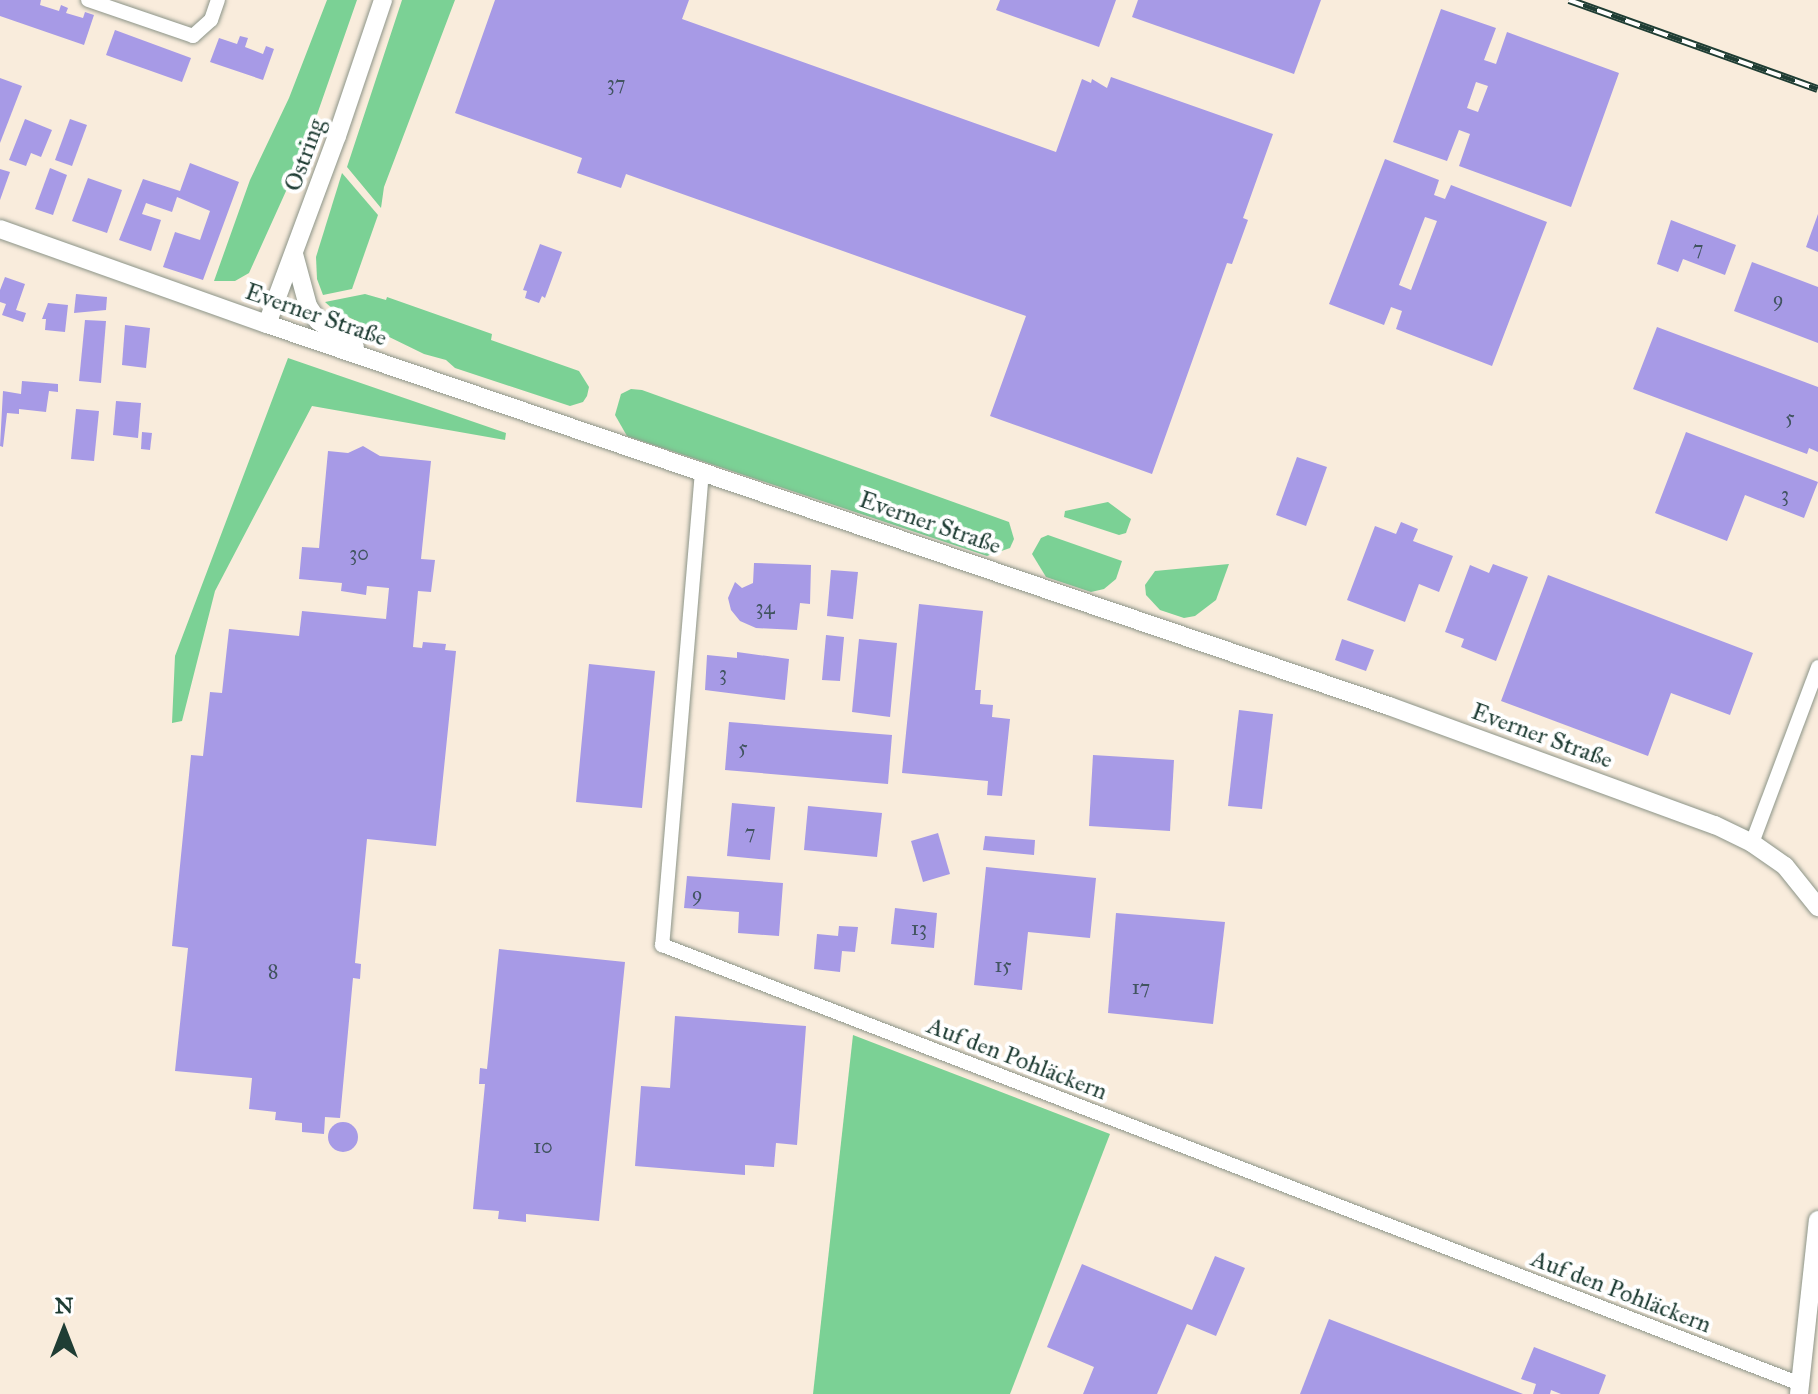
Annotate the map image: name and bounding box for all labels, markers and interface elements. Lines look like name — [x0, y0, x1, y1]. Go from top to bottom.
house number: 37 — [607, 71, 625, 95]
street label: Ostring — [279, 115, 331, 195]
house number: 7 — [1693, 236, 1703, 260]
street label: Everner Straße — [241, 277, 391, 353]
house number: 9 — [1773, 287, 1783, 311]
house number: 5 — [1785, 405, 1795, 429]
house number: 3 — [1781, 482, 1789, 506]
street label: Everner Straße — [855, 485, 1005, 561]
house number: 30 — [349, 541, 369, 565]
house number: 34 — [755, 595, 775, 619]
house number: 3 — [719, 661, 727, 685]
street label: Everner Straße — [1468, 697, 1616, 775]
house number: 5 — [738, 735, 748, 759]
house number: 7 — [745, 820, 755, 844]
house number: 9 — [692, 882, 702, 906]
house number: 13 — [911, 916, 927, 940]
house number: 15 — [994, 953, 1012, 977]
house number: 8 — [268, 959, 278, 983]
house number: 17 — [1132, 975, 1150, 999]
street label: Auf den Pohläckern — [923, 1011, 1111, 1107]
house number: 10 — [533, 1134, 553, 1158]
street label: Auf den Pohläckern — [1527, 1244, 1715, 1340]
north arrow — [24, 1290, 104, 1370]
text: N — [55, 1292, 73, 1319]

